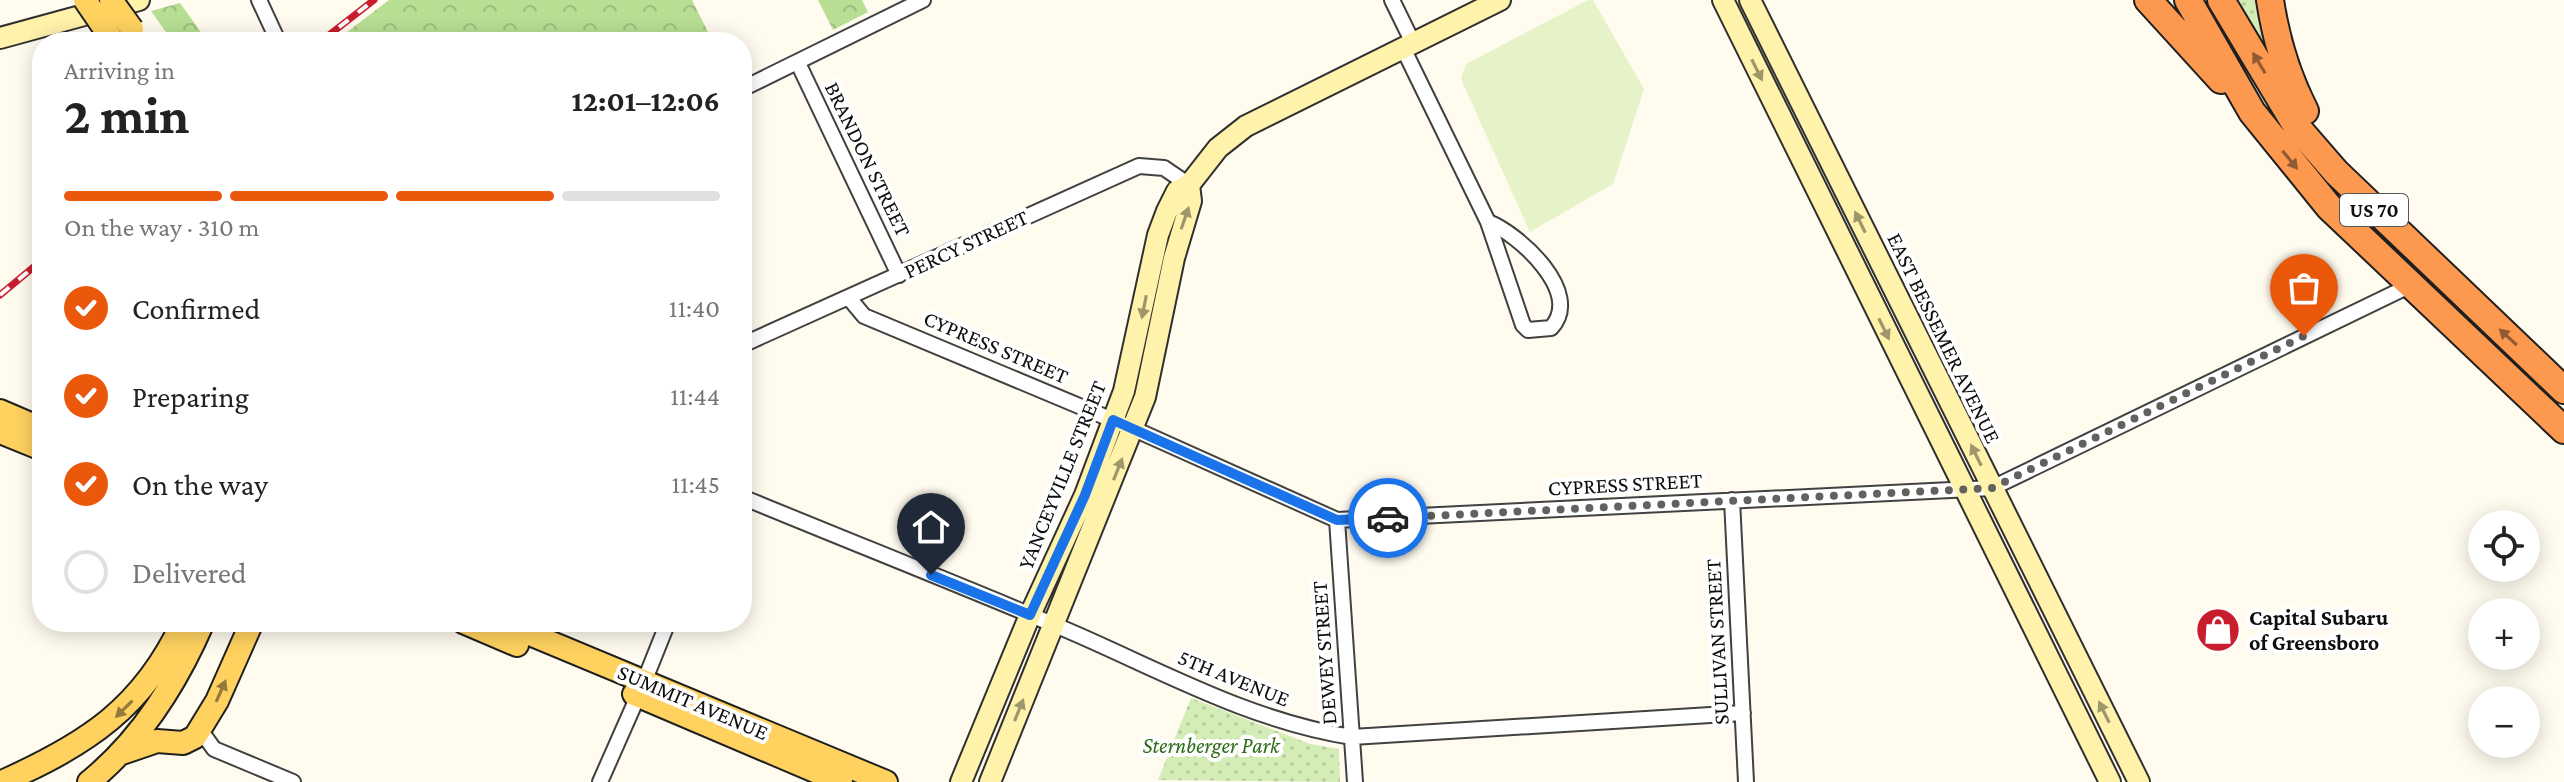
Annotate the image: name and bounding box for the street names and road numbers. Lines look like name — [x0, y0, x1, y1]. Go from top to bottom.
street label: BRANDON STREET — [820, 78, 916, 240]
road number: US 70 — [2340, 194, 2408, 226]
street label: PERCY STREET — [900, 204, 1032, 284]
street label: EAST BESSEMER AVENUE — [1882, 229, 2006, 447]
street label: CYPRESS STREET — [920, 305, 1072, 389]
street label: YANCEYVILLE STREET — [1013, 377, 1111, 573]
street label: CYPRESS STREET — [1547, 467, 1703, 501]
street label: SULLIVAN STREET — [1700, 558, 1734, 726]
street label: DEWEY STREET — [1307, 580, 1341, 726]
street label: 5TH AVENUE — [1175, 644, 1293, 712]
street label: SUMMIT AVENUE — [614, 659, 772, 745]

